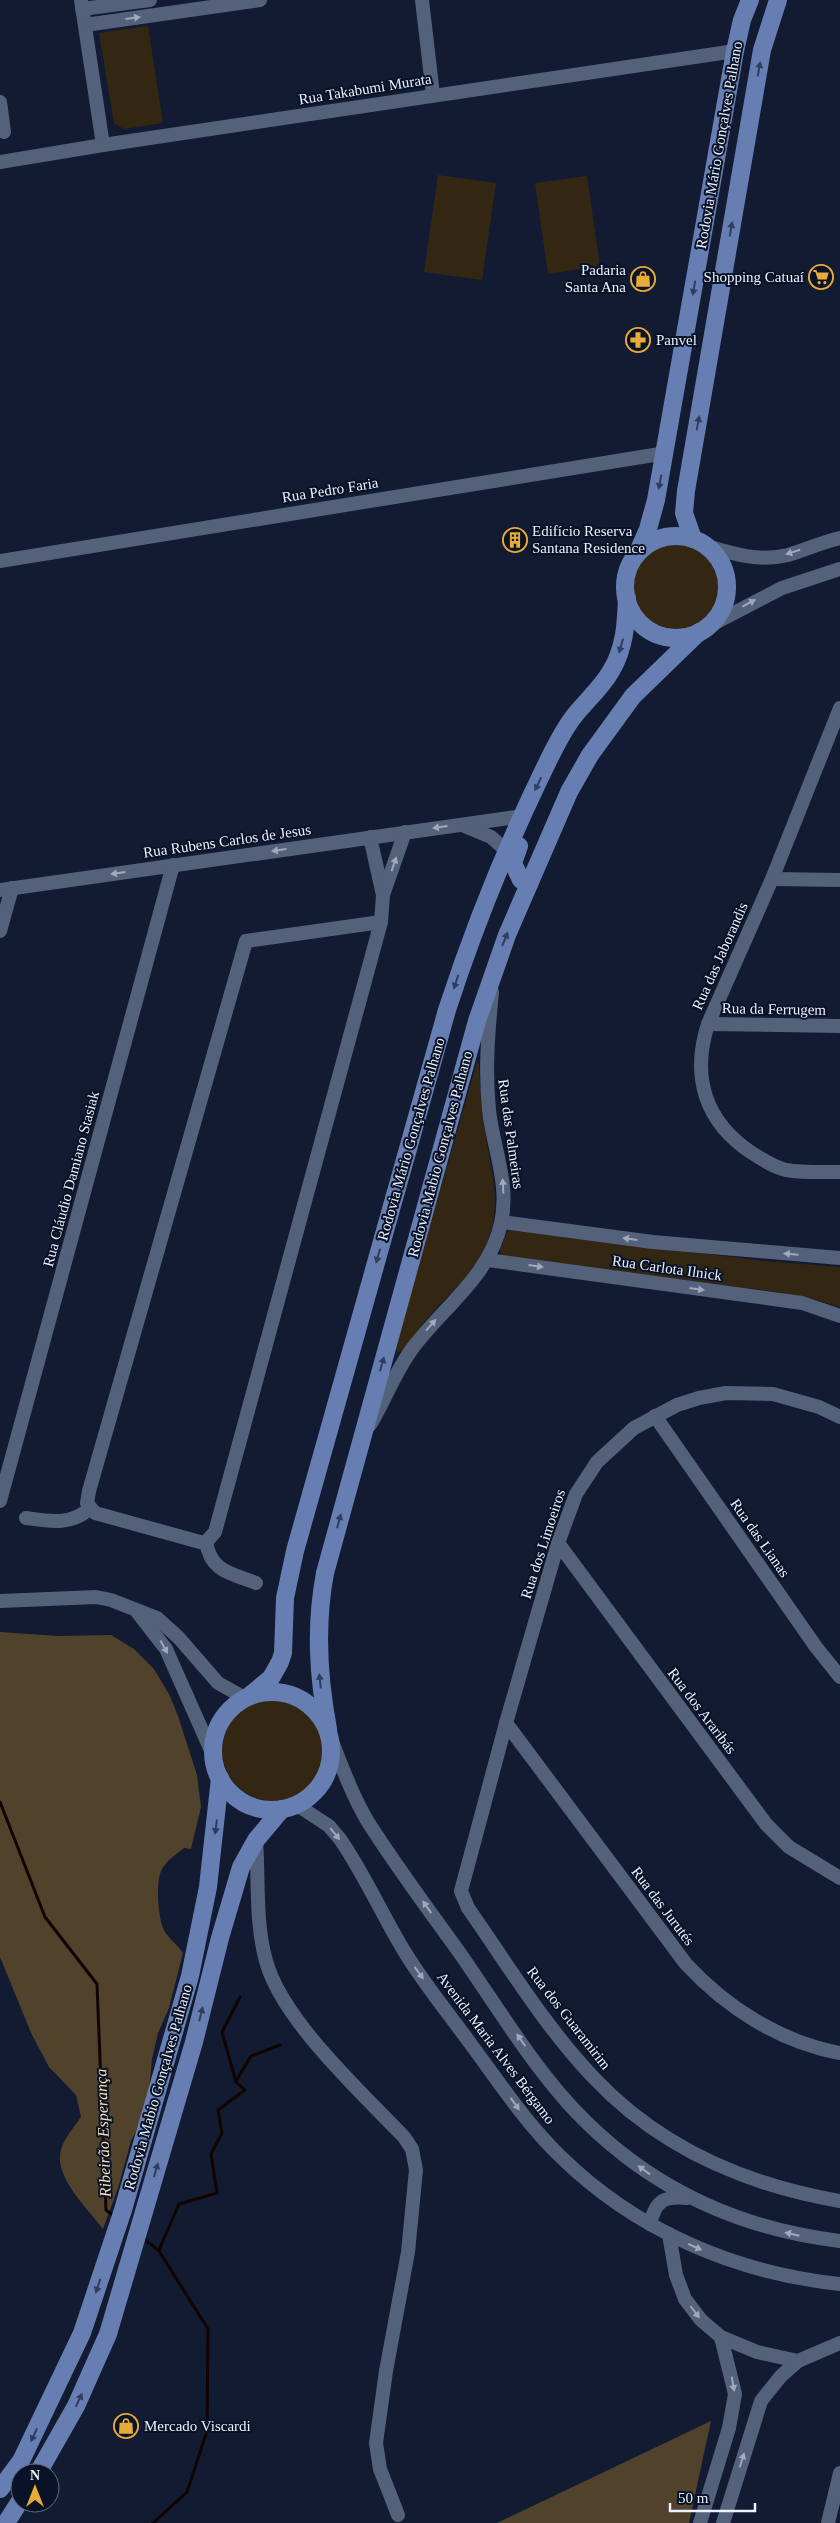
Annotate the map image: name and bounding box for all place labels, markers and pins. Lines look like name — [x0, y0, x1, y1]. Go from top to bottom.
place label: Padaria Santa Ana — [565, 262, 626, 295]
supermarket icon: Shopping Catuaí — [808, 264, 834, 290]
shop icon: Padaria Santa Ana — [630, 266, 656, 292]
place label: Shopping Catuaí — [704, 269, 804, 285]
pharmacy icon: Panvel — [625, 327, 651, 353]
place label: Panvel — [656, 332, 697, 348]
place label: Edifício Reserva Santana Residence — [532, 523, 645, 556]
building icon: Edifício Reserva Santana Residence — [502, 527, 528, 553]
shop icon: Mercado Viscardi — [113, 2413, 139, 2439]
place label: Mercado Viscardi — [144, 2418, 251, 2434]

